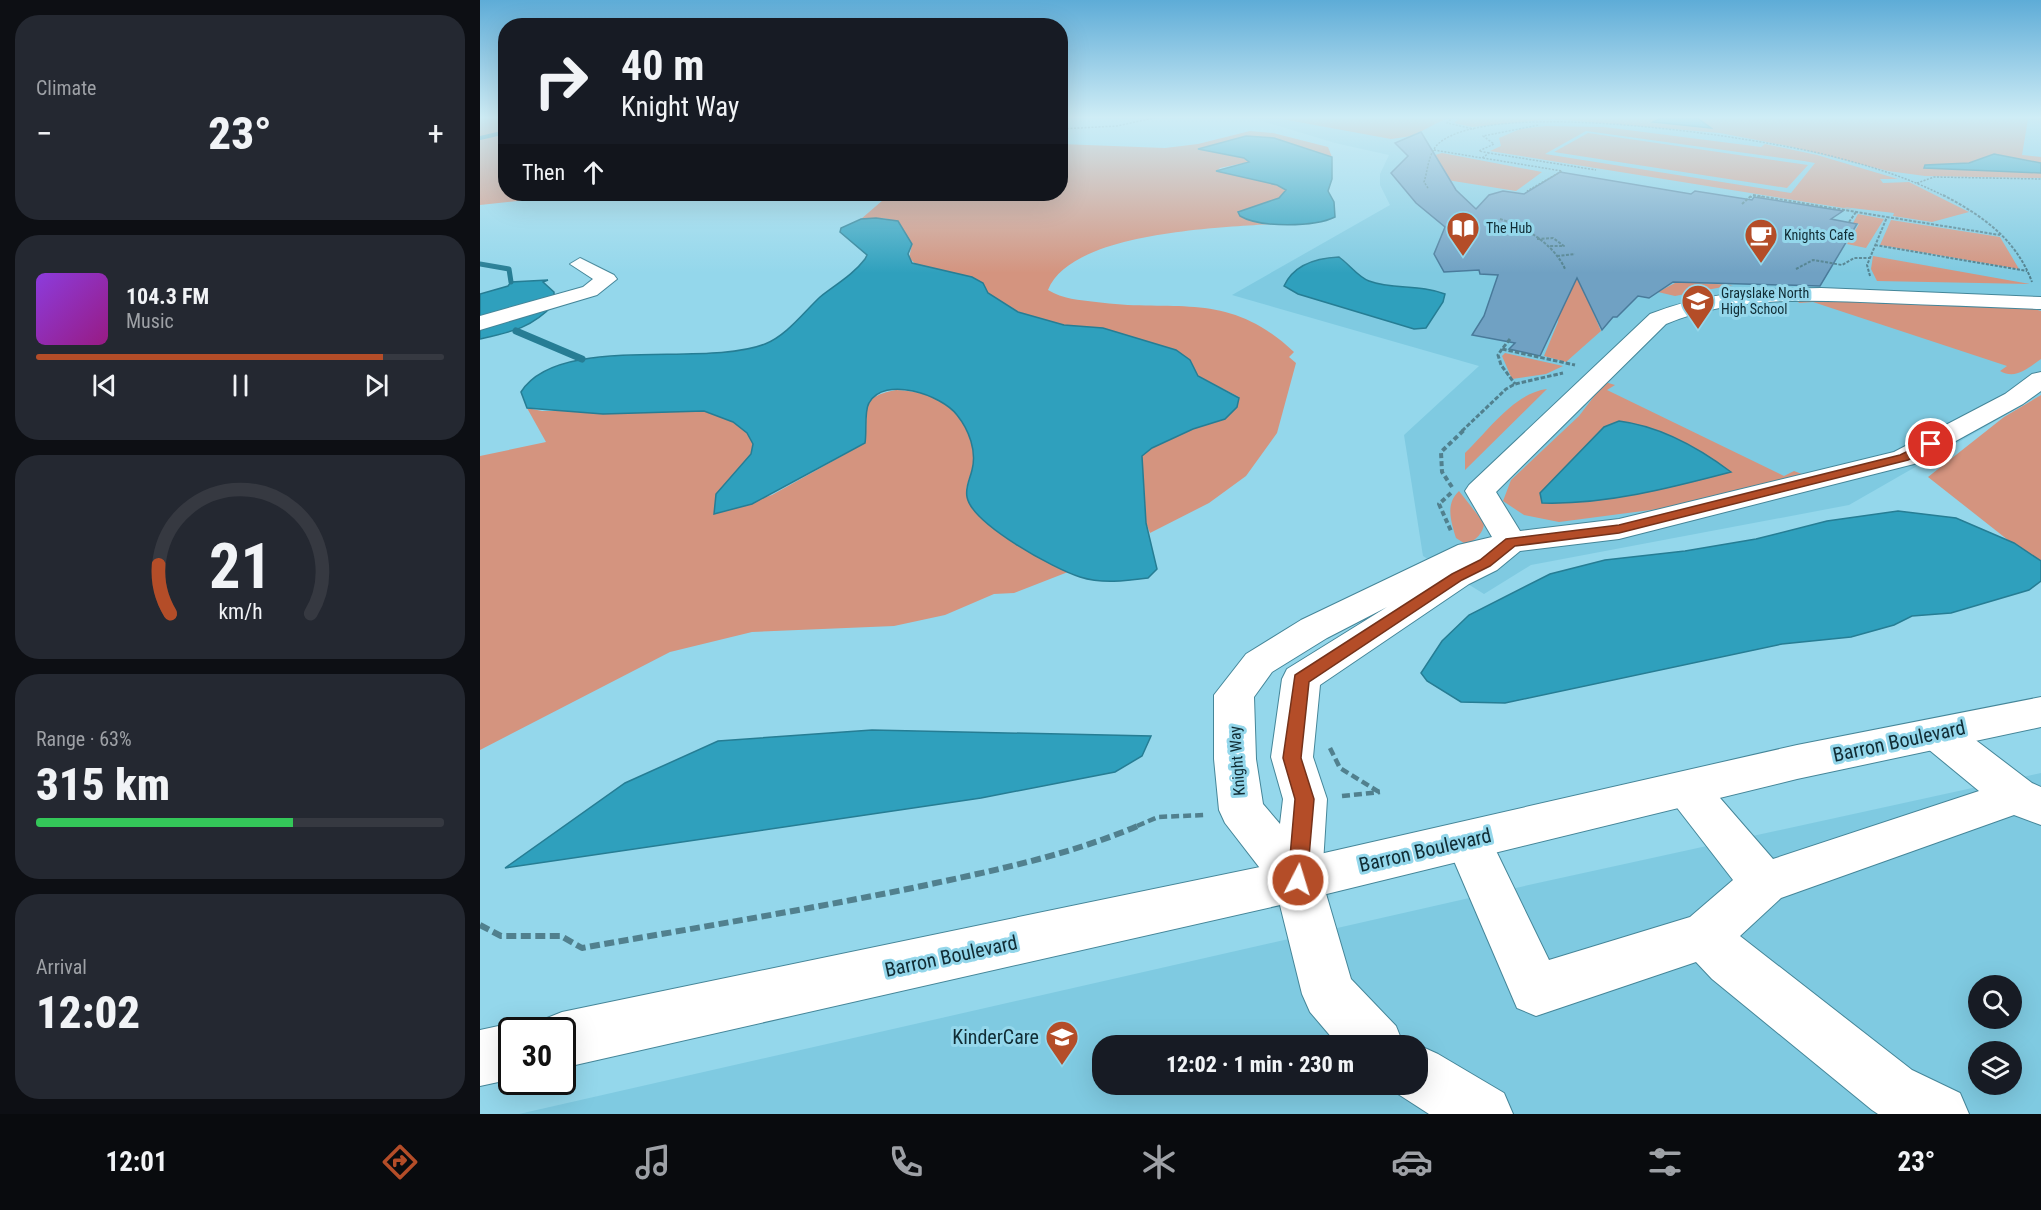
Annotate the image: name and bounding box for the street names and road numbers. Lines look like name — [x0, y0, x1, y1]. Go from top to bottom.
street label: Barron Boulevard — [1830, 715, 1968, 767]
street label: Knight Way — [1225, 725, 1249, 797]
street label: Barron Boulevard — [1356, 823, 1494, 877]
street label: Barron Boulevard — [882, 930, 1020, 982]

